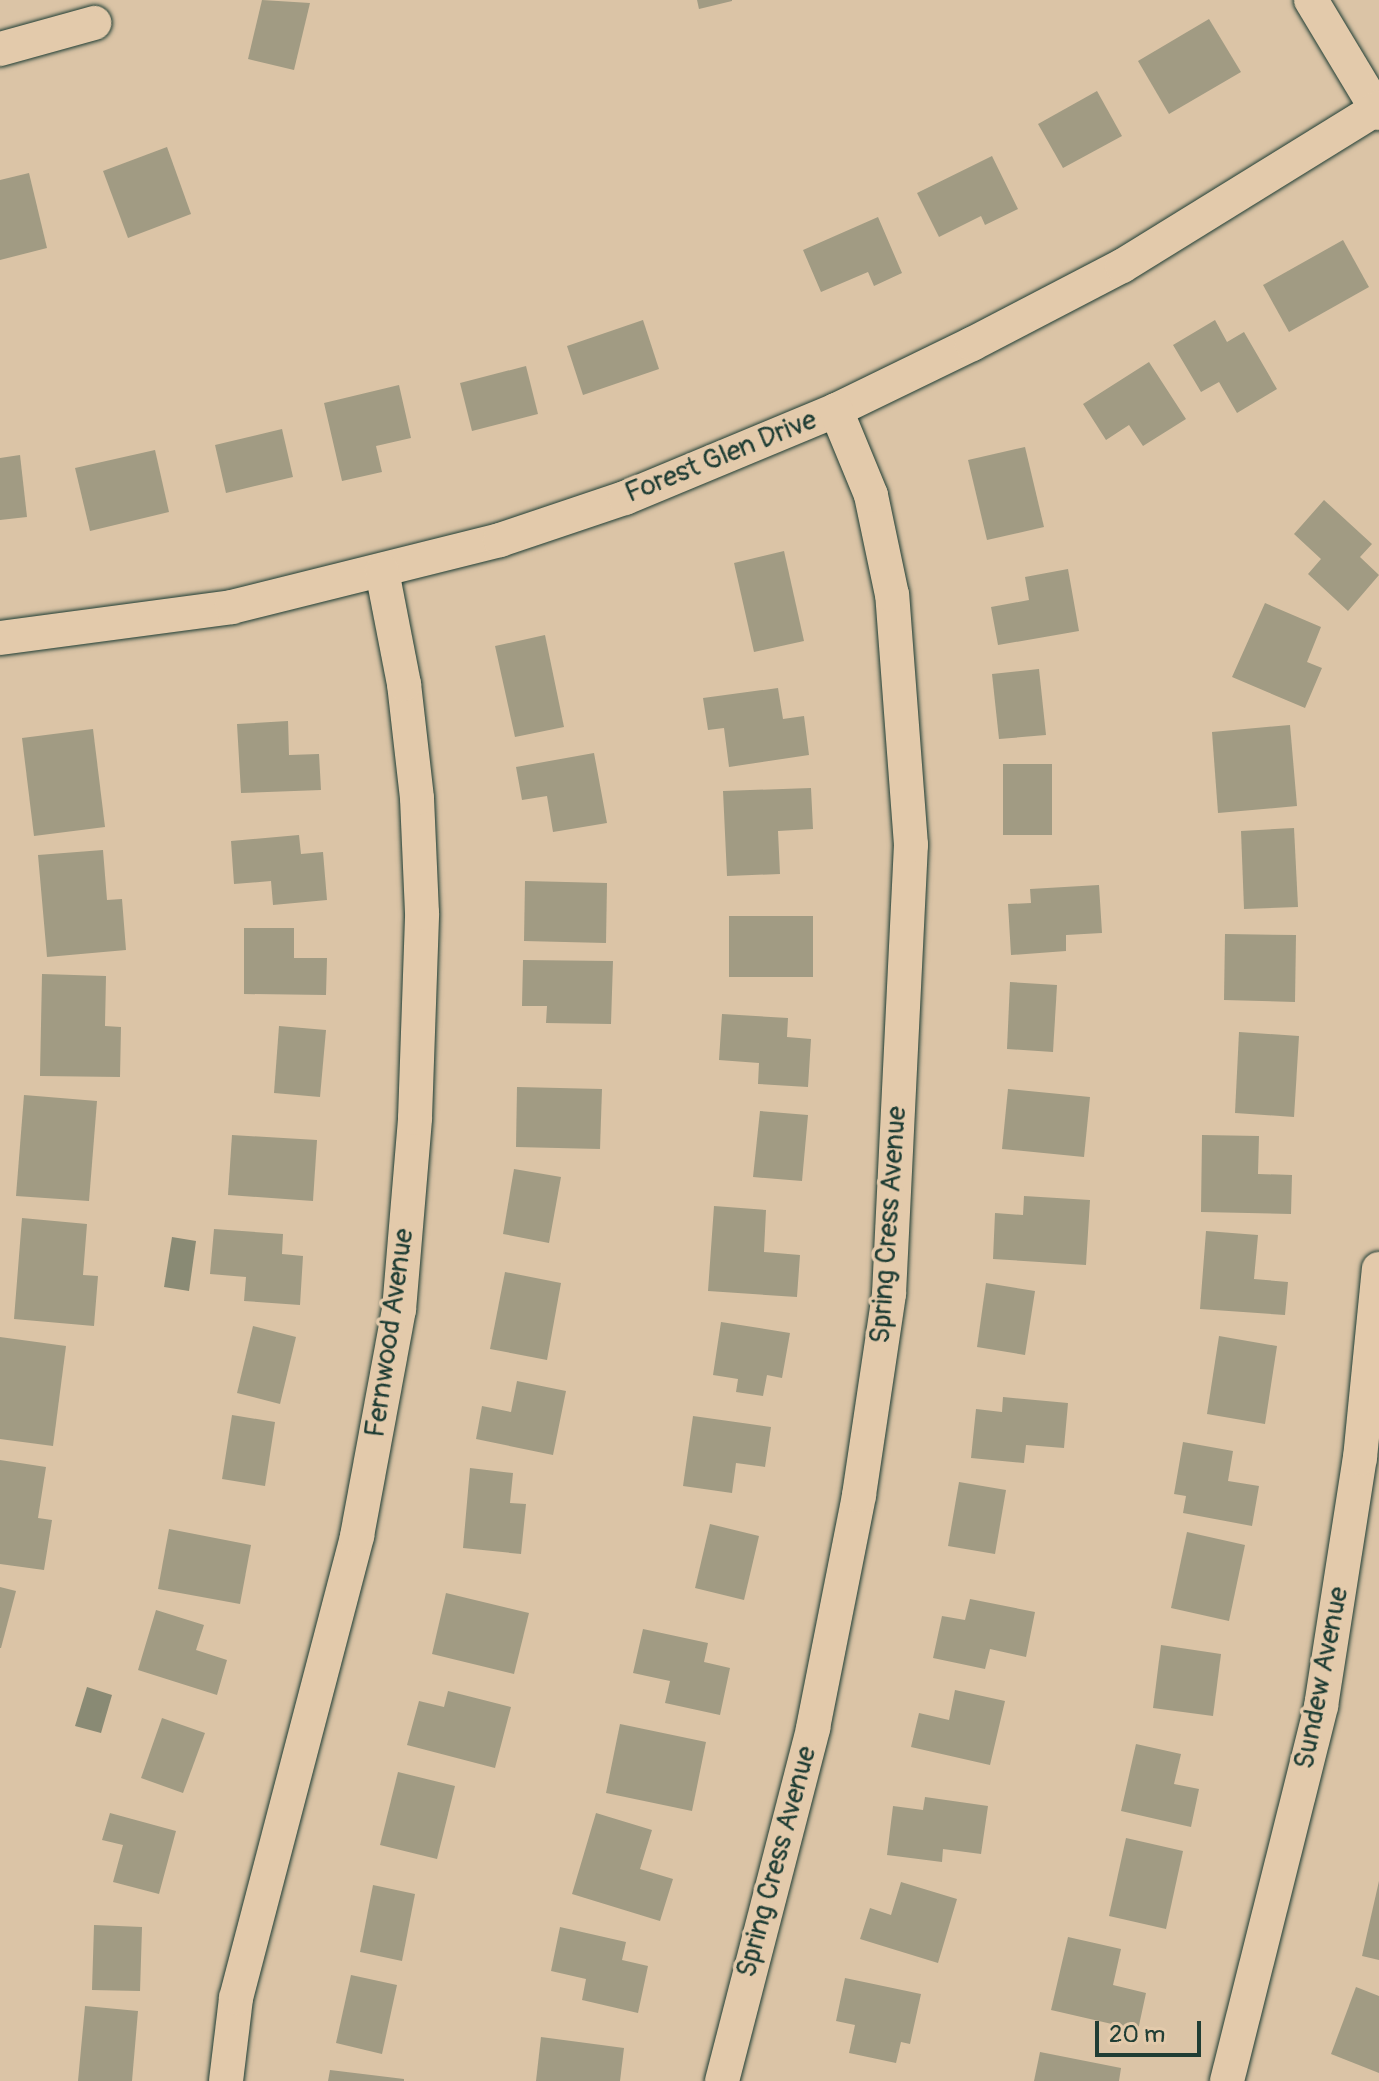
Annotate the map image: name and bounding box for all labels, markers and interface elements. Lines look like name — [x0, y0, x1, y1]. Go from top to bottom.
street label: Forest Glen Drive — [620, 403, 822, 511]
street label: Spring Cress Avenue — [864, 1105, 914, 1345]
street label: Fernwood Avenue — [359, 1226, 421, 1440]
street label: Sundew Avenue — [1288, 1584, 1356, 1772]
street label: Spring Cress Avenue — [730, 1743, 824, 1981]
scale bar — [1099, 2005, 1205, 2055]
text: 20 m — [1109, 2020, 1165, 2049]

